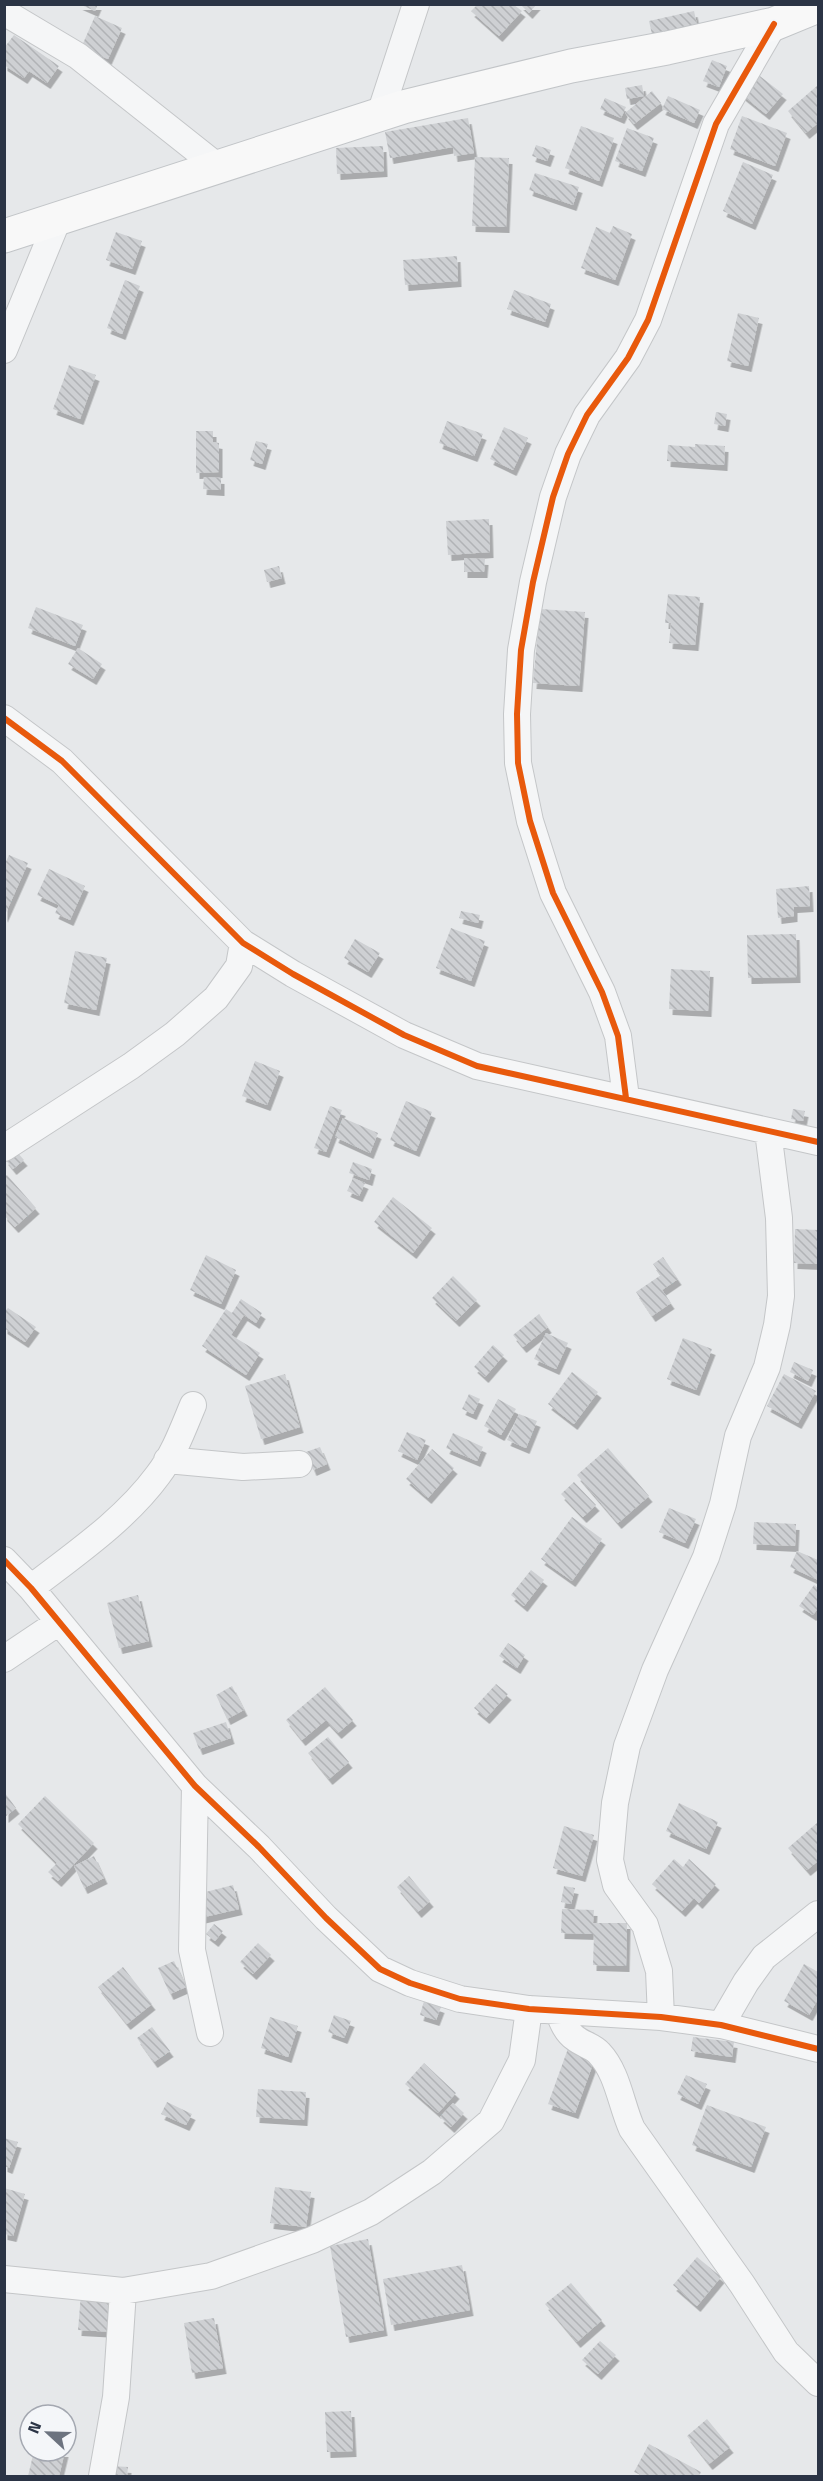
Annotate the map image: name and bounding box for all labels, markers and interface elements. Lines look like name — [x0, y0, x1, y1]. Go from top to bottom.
north arrow — [18, 2403, 78, 2463]
text: N — [21, 2418, 47, 2437]

